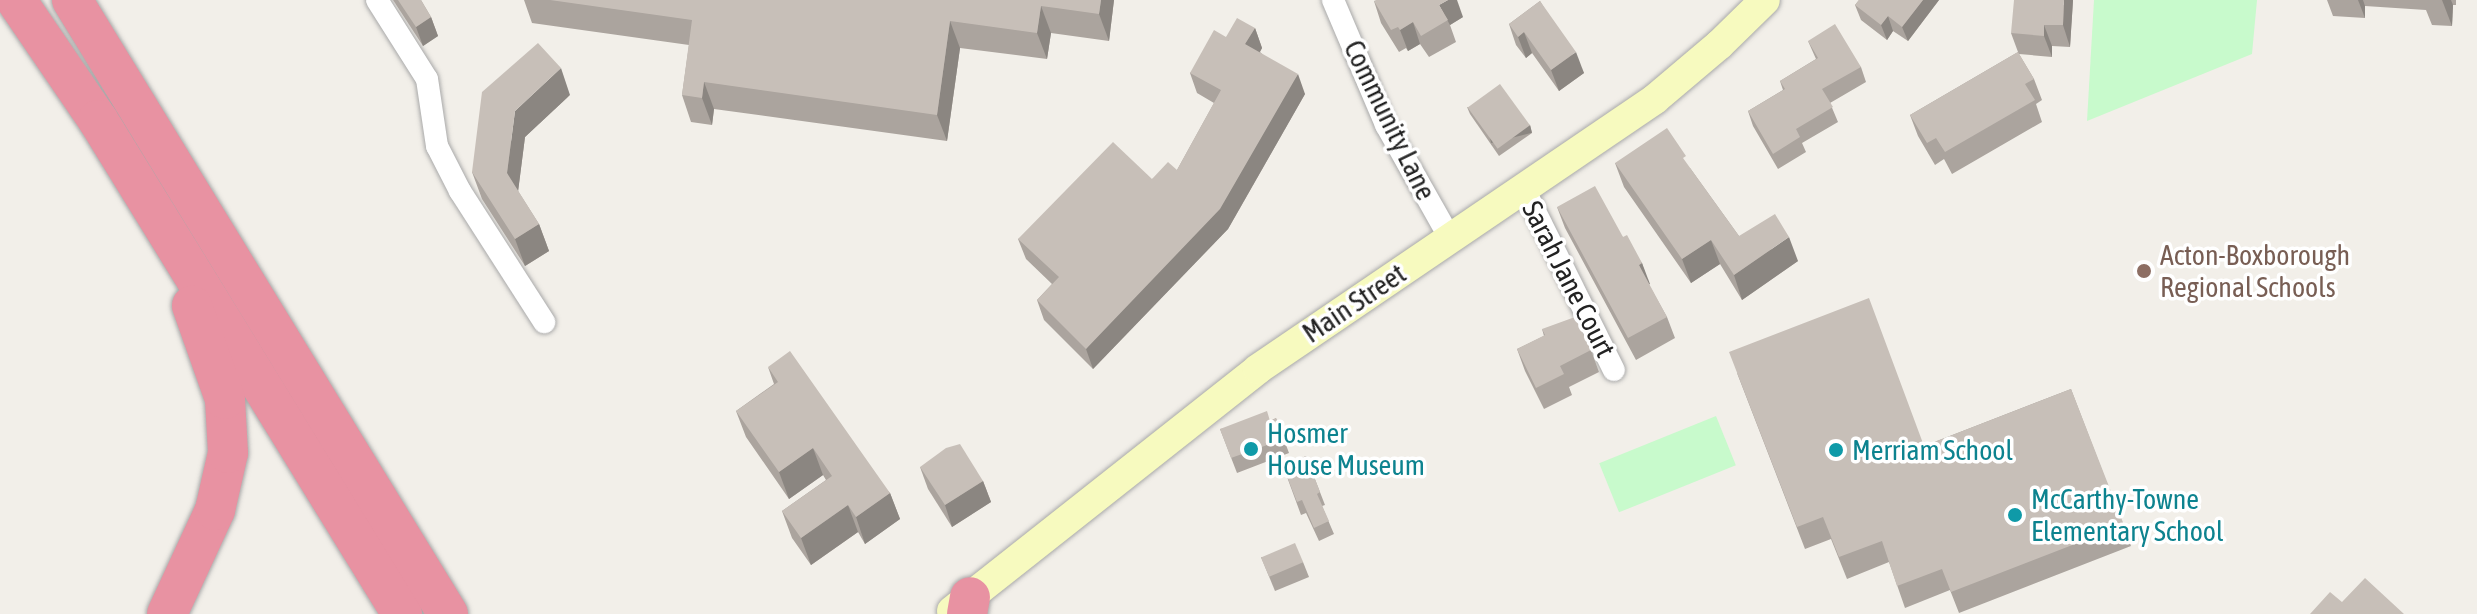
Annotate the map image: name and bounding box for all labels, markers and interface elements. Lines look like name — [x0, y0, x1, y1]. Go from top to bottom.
street label: Community Lane — [1337, 35, 1443, 205]
street label: Sarah Jane Court — [1515, 195, 1623, 363]
place label: Acton-Boxborough Regional Schools — [2160, 238, 2350, 304]
street label: Main Street — [1296, 256, 1412, 350]
marker: Acton-Boxborough Regional Schools — [2135, 262, 2153, 280]
place label: Hosmer House Museum — [1267, 416, 1425, 482]
place label: Merriam School — [1852, 433, 2013, 467]
marker: Hosmer House Museum — [1242, 440, 1260, 458]
marker: Merriam School — [1827, 441, 1845, 459]
place label: McCarthy-Towne Elementary School — [2031, 482, 2223, 548]
marker: McCarthy-Towne Elementary School — [2006, 506, 2024, 524]

